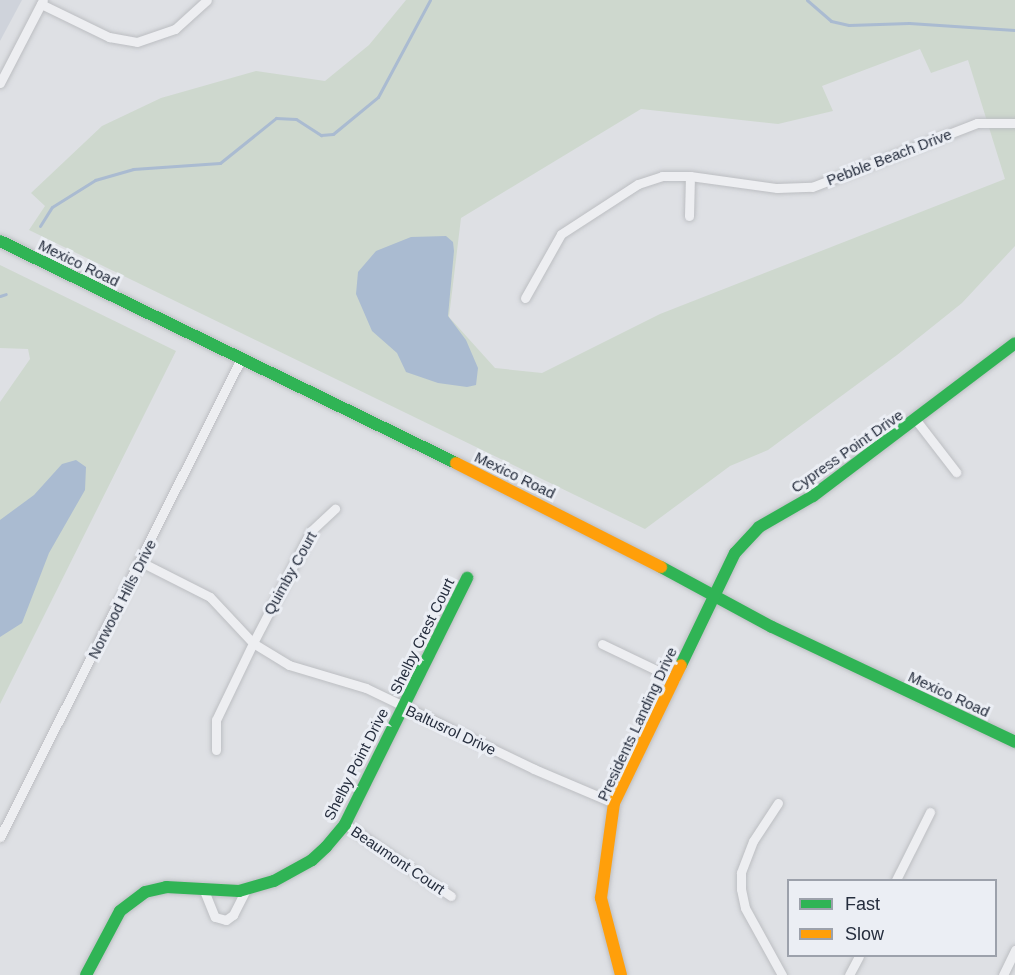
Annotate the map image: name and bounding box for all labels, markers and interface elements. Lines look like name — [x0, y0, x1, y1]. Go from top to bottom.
street label: Pebble Beach Drive — [824, 125, 954, 189]
street label: Mexico Road — [36, 236, 122, 290]
street label: Cypress Point Drive — [788, 406, 906, 496]
street label: Mexico Road — [472, 448, 558, 502]
street label: Quimby Court — [260, 528, 320, 618]
street label: Norwood Hills Drive — [84, 536, 160, 662]
street label: Shelby Crest Court — [386, 575, 458, 697]
street label: Presidents Landing Drive — [593, 644, 681, 804]
street label: Mexico Road — [906, 667, 992, 721]
street label: Baltusrol Drive — [403, 701, 499, 759]
street label: Shelby Point Drive — [320, 705, 392, 823]
street label: Beaumont Court — [348, 822, 448, 898]
legend — [787, 879, 997, 957]
text: Fast — [845, 894, 880, 914]
text: Slow — [845, 924, 884, 944]

